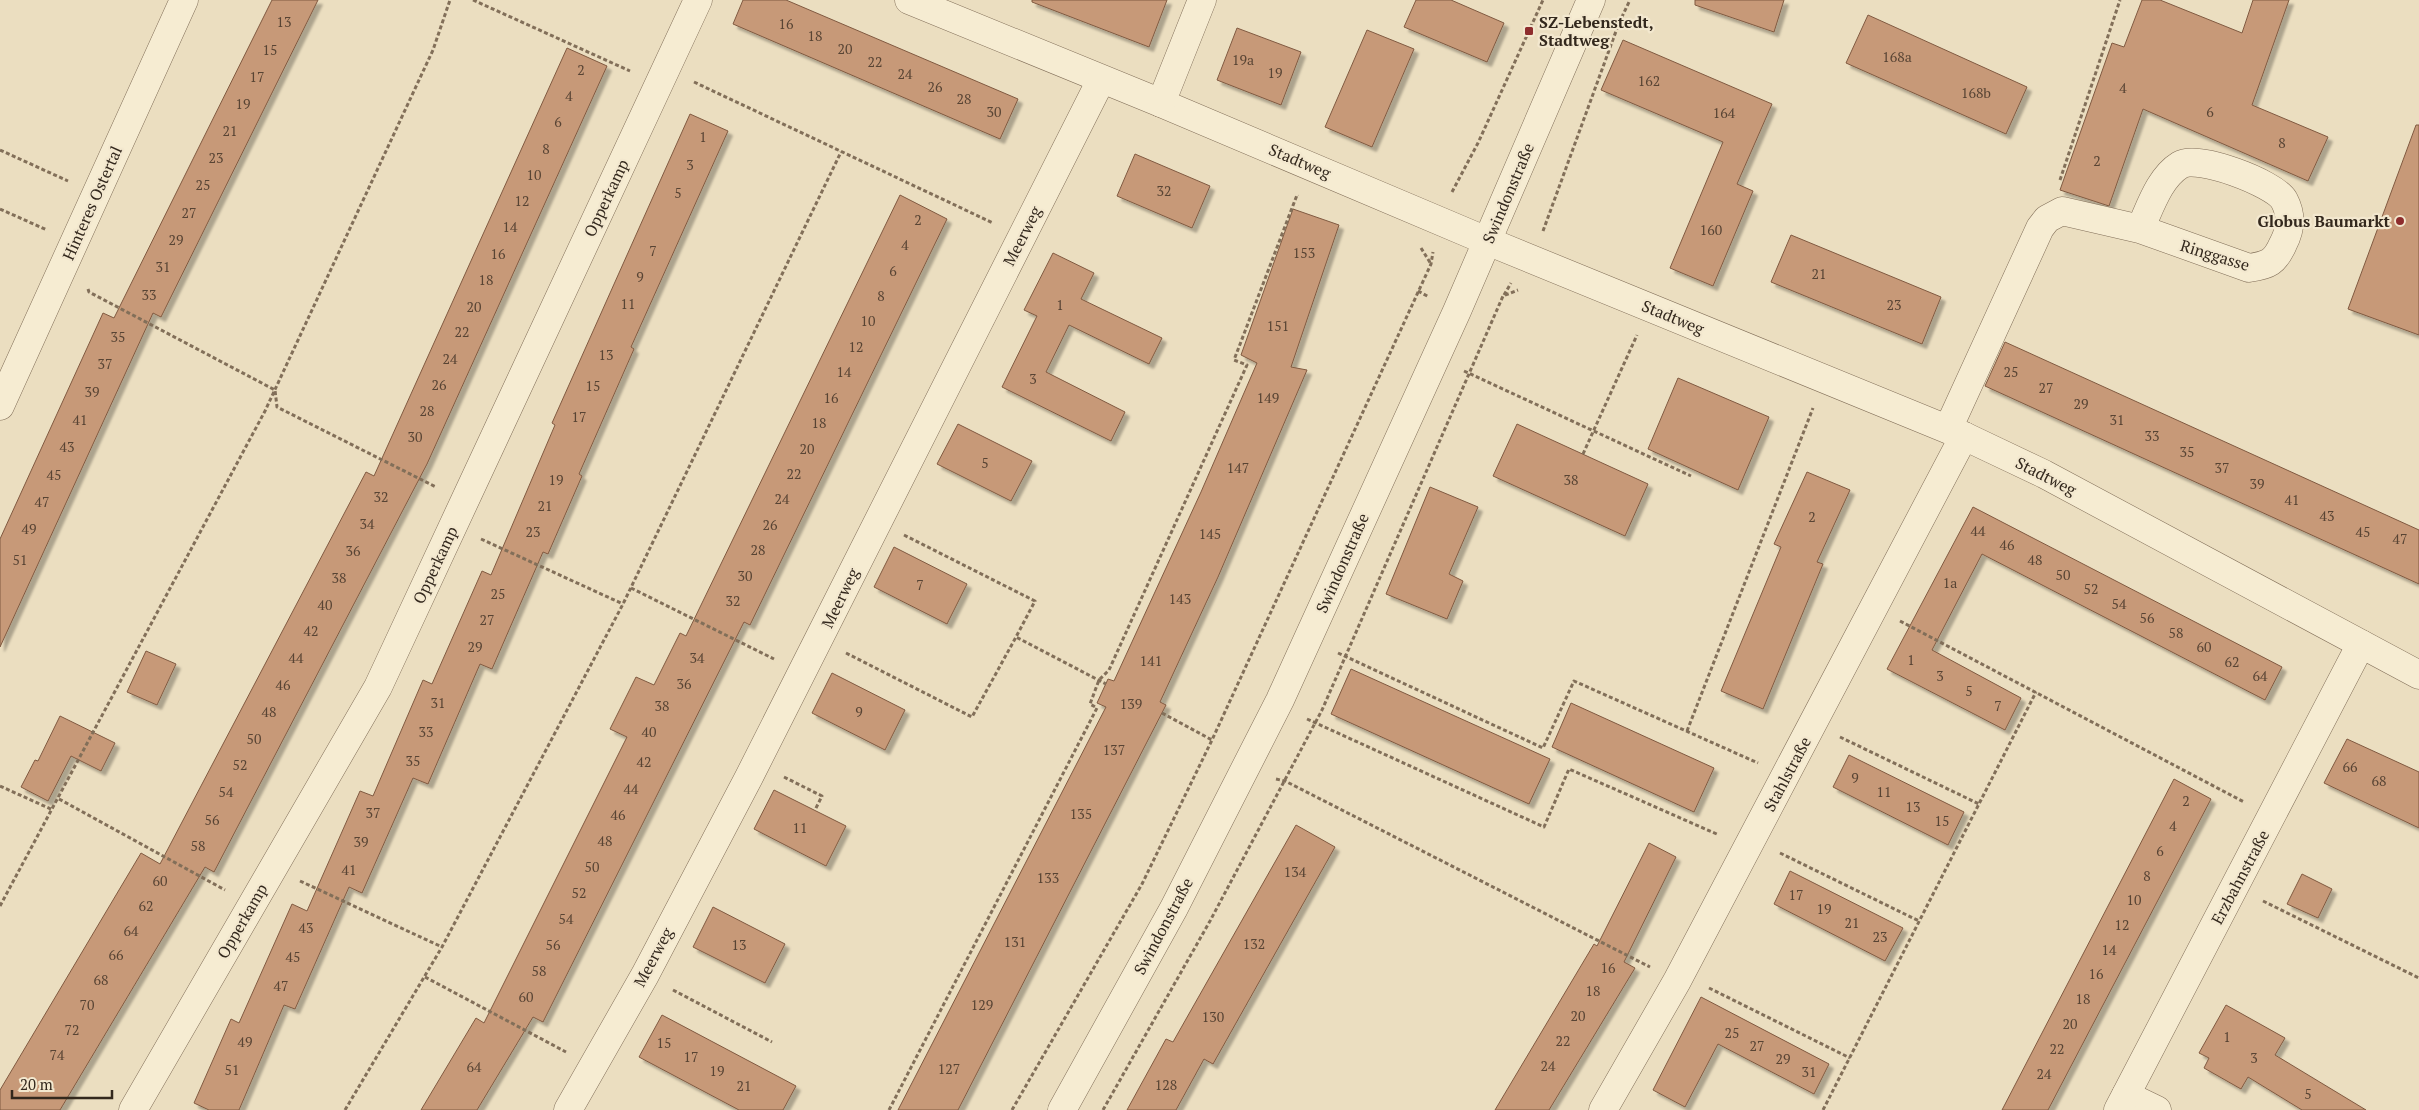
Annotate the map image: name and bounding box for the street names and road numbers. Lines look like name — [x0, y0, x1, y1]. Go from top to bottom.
street label: Stadtweg — [1266, 138, 1335, 184]
street label: Swindonstraße — [1477, 139, 1539, 247]
street label: Hinteres Ostertal — [57, 142, 127, 264]
street label: Opperkamp — [578, 156, 634, 240]
street label: Meerweg — [998, 202, 1047, 270]
street label: Ringgasse — [2178, 234, 2252, 276]
street label: Stadtweg — [1639, 295, 1708, 340]
street label: Stadtweg — [2012, 451, 2081, 501]
street label: Swindonstraße — [1310, 510, 1374, 616]
street label: Opperkamp — [407, 523, 463, 607]
street label: Meerweg — [816, 564, 864, 632]
street label: Stahlstraße — [1758, 733, 1816, 815]
street label: Erzbahnstraße — [2206, 826, 2274, 928]
street label: Swindonstraße — [1128, 874, 1198, 978]
street label: Opperkamp — [212, 879, 272, 963]
street label: Meerweg — [628, 923, 678, 991]

